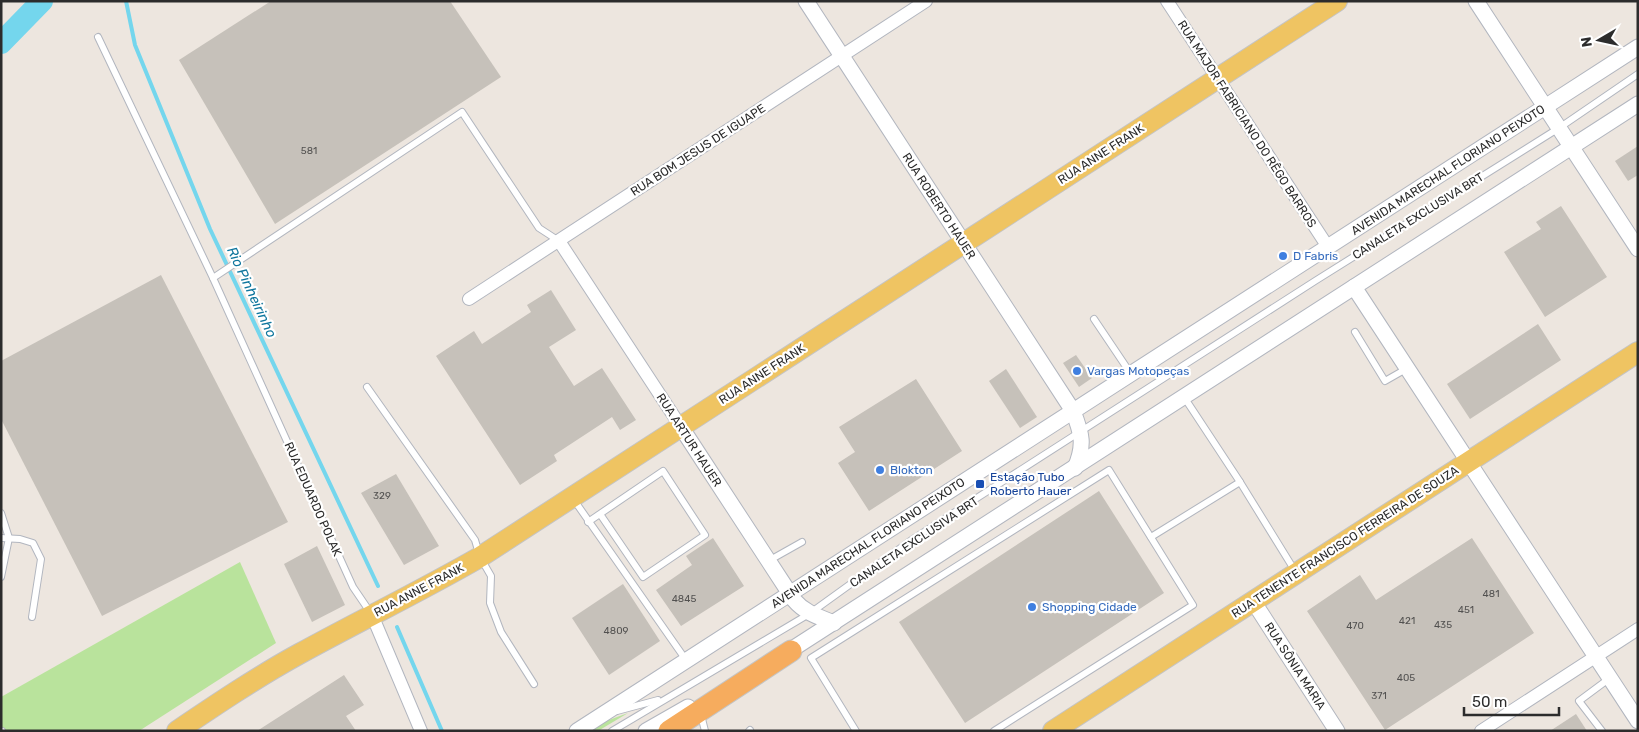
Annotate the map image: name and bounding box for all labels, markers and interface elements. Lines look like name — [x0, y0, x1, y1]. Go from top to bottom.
north arrow — [1574, 15, 1624, 65]
street label: RUA MAJOR FABRICIANO DO RÊGO BARROS — [1175, 18, 1319, 230]
text: N — [1577, 36, 1596, 48]
street label: RUA BOM JESUS DE IGUAPE — [628, 101, 768, 199]
street label: AVENIDA MARECHAL FLORIANO PEIXOTO — [1348, 102, 1548, 238]
street label: RUA ANNE FRANK — [1055, 121, 1147, 187]
house number: 581 — [301, 145, 317, 157]
street label: RUA ROBERTO HAUER — [899, 150, 979, 262]
street label: CANALETA EXCLUSIVA BRT — [1350, 170, 1486, 262]
water label: Rio Pinheirinho — [223, 244, 280, 340]
place label: D Fabris — [1293, 249, 1338, 263]
marker: D Fabris — [1277, 250, 1289, 262]
street label: RUA ANNE FRANK — [716, 341, 808, 407]
place label: Vargas Motopeças — [1087, 364, 1189, 378]
marker: Vargas Motopeças — [1071, 365, 1083, 377]
street label: RUA ARTUR HAUER — [654, 391, 724, 489]
street label: RUA EDUARDO POLAK — [281, 440, 345, 559]
place label: Blokton — [890, 463, 933, 477]
street label: RUA TENENTE FRANCISCO FERREIRA DE SOUZA — [1229, 463, 1461, 621]
marker: Blokton — [874, 464, 886, 476]
place label: Estação Tubo Roberto Hauer — [990, 470, 1072, 498]
street label: AVENIDA MARECHAL FLORIANO PEIXOTO — [768, 475, 968, 611]
marker: Estação Tubo Roberto Hauer — [974, 478, 986, 490]
house number: 329 — [373, 490, 391, 502]
street label: CANALETA EXCLUSIVA BRT — [847, 494, 981, 590]
street label: RUA ANNE FRANK — [372, 560, 467, 620]
house number: 481 — [1483, 588, 1499, 600]
house number: 4845 — [672, 593, 696, 605]
place label: Shopping Cidade — [1042, 600, 1137, 614]
marker: Shopping Cidade — [1026, 601, 1038, 613]
house number: 451 — [1458, 604, 1474, 616]
house number: 421 — [1399, 615, 1415, 627]
house number: 435 — [1434, 619, 1452, 631]
street label: RUA SÔNIA MARIA — [1262, 620, 1328, 712]
house number: 470 — [1346, 620, 1364, 632]
house number: 4809 — [604, 625, 628, 637]
house number: 405 — [1397, 672, 1415, 684]
scale bar — [1464, 684, 1559, 716]
house number: 371 — [1371, 690, 1387, 702]
text: 50 m — [1472, 693, 1507, 711]

